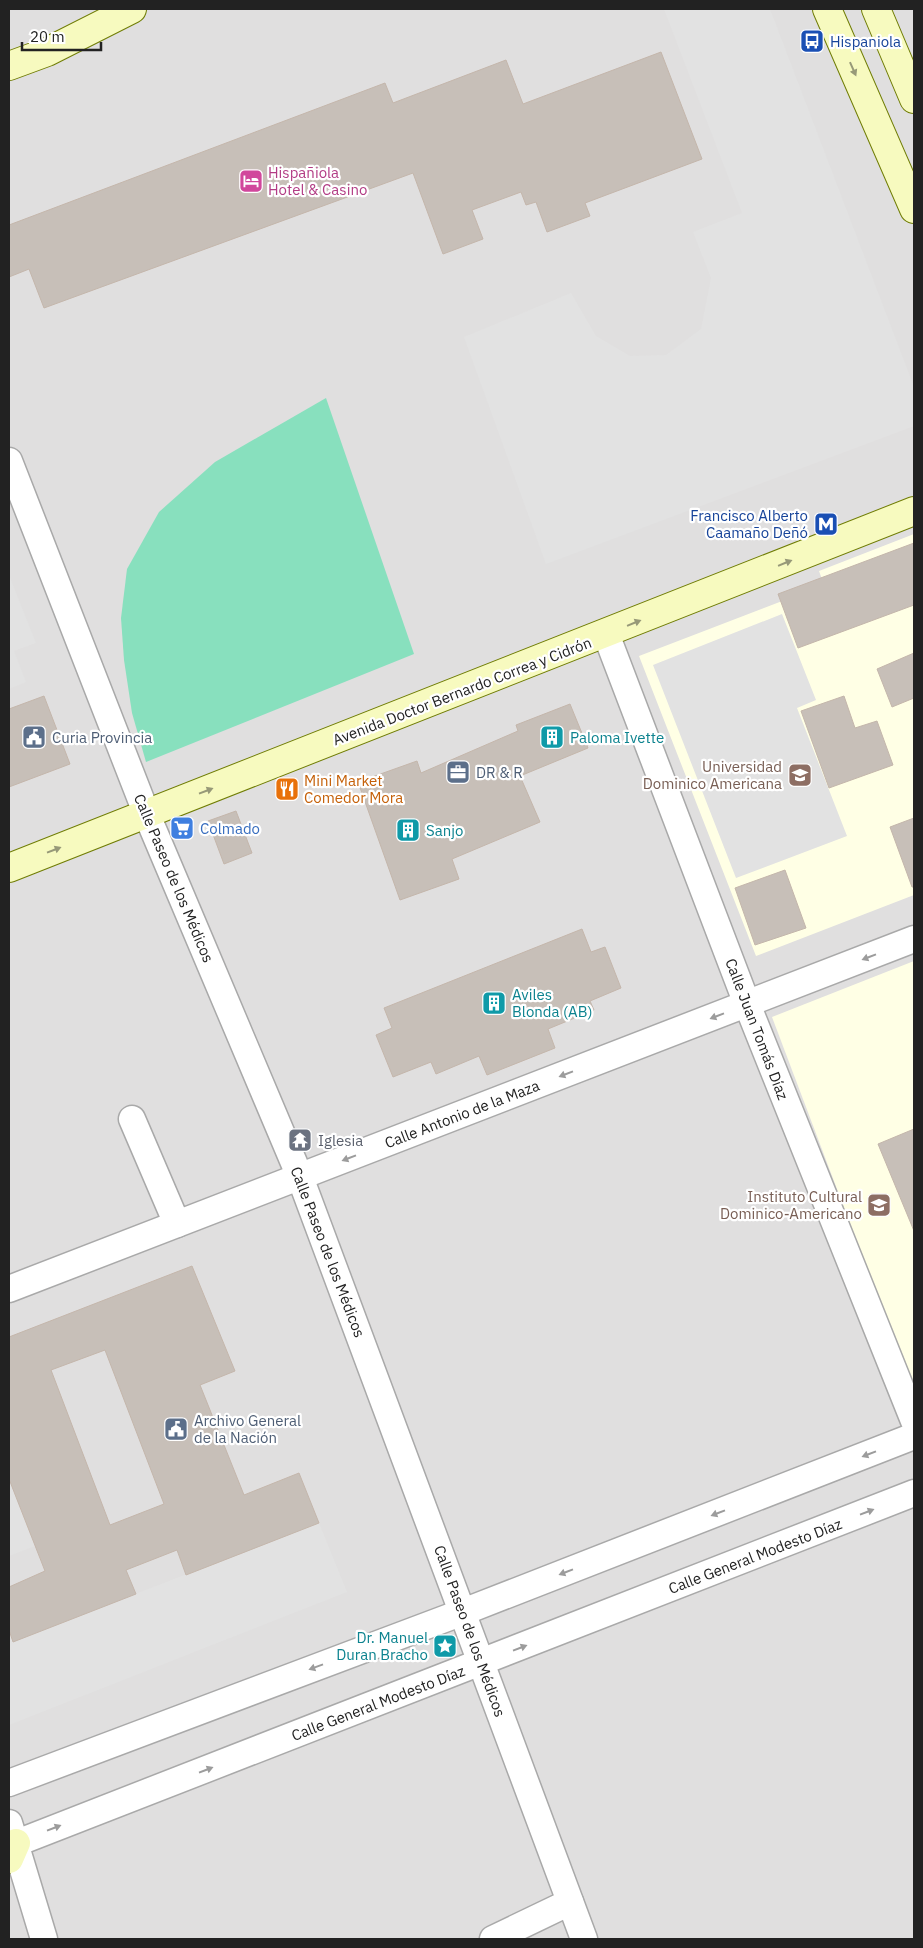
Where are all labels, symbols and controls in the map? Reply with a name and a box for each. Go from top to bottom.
scale bar [22,20,101,52]
text: 20 m [30,27,65,46]
bus stop icon: Hispaniola [799,28,825,54]
place label: Hispaniola [830,32,901,51]
one-way arrow [850,62,858,76]
place label: Hispañiola Hotel & Casino [268,163,367,199]
hotel icon: Hispañiola Hotel & Casino [238,168,264,194]
place label: Francisco Alberto Caamaño Deñó [690,506,808,542]
metro station icon: Francisco Alberto Caamaño Deñó [813,511,839,537]
one-way arrow [777,558,792,566]
one-way arrow [627,619,642,627]
street label: Avenida Doctor Bernardo Correa y Cidrón [330,633,594,749]
public building icon: Curia Provincia [21,724,47,750]
building icon: Paloma Ivette [539,724,565,750]
place label: Curia Provincia [52,728,152,747]
place label: Paloma Ivette [570,728,664,747]
place label: Universidad Dominico Americana [643,757,782,793]
office icon: DR & R [445,759,471,785]
school or university icon: Universidad Dominico Americana [787,762,813,788]
place label: DR & R [476,763,523,782]
place label: Mini Market Comedor Mora [304,771,403,807]
restaurant icon: Mini Market Comedor Mora [274,776,300,802]
one-way arrow [199,787,213,795]
street label: Calle Paseo de los Médicos [130,791,218,965]
supermarket icon: Colmado [169,815,195,841]
building icon: Sanjo [395,817,421,843]
place label: Colmado [200,819,260,838]
place label: Sanjo [426,821,463,840]
one-way arrow [47,846,62,854]
one-way arrow [861,953,876,961]
street label: Calle Juan Tomás Díaz [721,955,793,1103]
place label: Aviles Blonda (AB) [512,985,593,1021]
building icon: Aviles Blonda (AB) [481,990,507,1016]
one-way arrow [710,1012,724,1020]
one-way arrow [558,1070,573,1078]
street label: Calle Antonio de la Maza [382,1076,542,1152]
temple icon: Iglesia [287,1127,313,1153]
place label: Iglesia [318,1131,363,1150]
one-way arrow [341,1154,356,1162]
street label: Calle Paseo de los Médicos [287,1164,369,1340]
place label: Instituto Cultural Dominico-Americano [720,1187,862,1223]
school or university icon: Instituto Cultural Dominico-Americano [866,1192,892,1218]
place label: Archivo General de la Nación [194,1411,301,1447]
public building icon: Archivo General de la Nación [163,1416,189,1442]
one-way arrow [862,1450,876,1458]
one-way arrow [860,1508,875,1516]
one-way arrow [710,1510,725,1517]
street label: Calle General Modesto Díaz [666,1514,844,1598]
street label: Calle Paseo de los Médicos [430,1542,510,1720]
one-way arrow [558,1568,573,1576]
place label: Dr. Manuel Duran Bracho [336,1628,428,1664]
place icon: Dr. Manuel Duran Bracho [432,1633,458,1659]
one-way arrow [513,1643,528,1651]
street label: Calle General Modesto Díaz [289,1661,467,1745]
one-way arrow [308,1663,323,1671]
one-way arrow [199,1765,213,1773]
one-way arrow [47,1824,62,1832]

